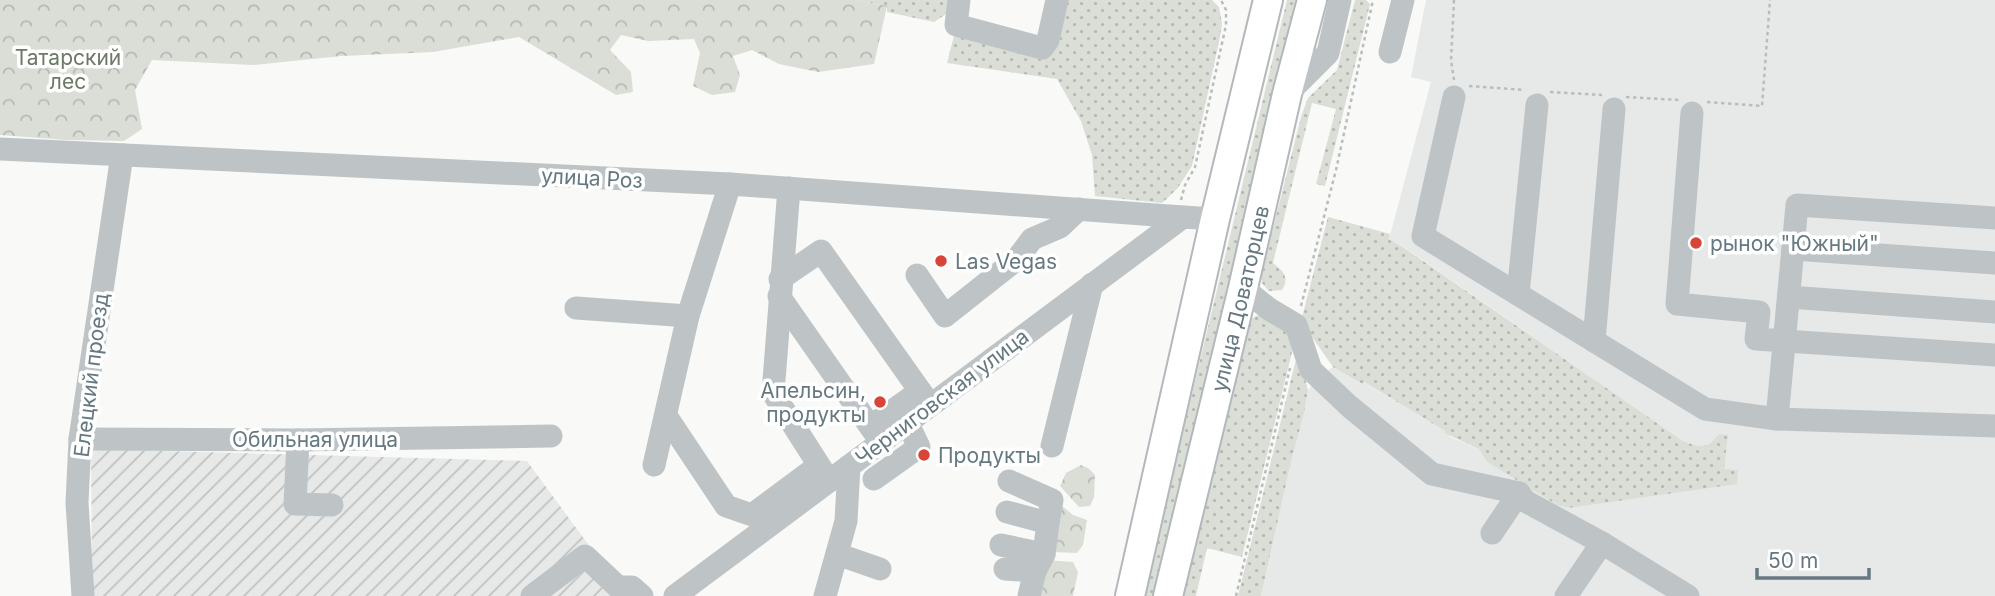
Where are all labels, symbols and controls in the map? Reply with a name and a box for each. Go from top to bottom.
park label: Татарский лес [15,45,121,94]
street label: улица Роз [540,163,644,193]
street label: улица Доваторцев [1206,203,1274,394]
place label: рынок "Южный" [1710,231,1879,256]
marker: рынок "Южный" [1688,235,1704,251]
place label: Las Vegas [955,249,1057,274]
marker: Las Vegas [933,253,949,269]
street label: Елецкий проезд [69,291,113,459]
street label: Черниговская улица [850,324,1034,470]
place label: Апельсин, продукты [760,378,866,427]
marker: Апельсин, продукты [872,394,888,410]
street label: Обильная улица [232,427,398,452]
place label: Продукты [938,443,1041,468]
marker: Продукты [916,447,932,463]
scale bar [1757,536,1869,580]
text: 50 m [1768,548,1818,573]

